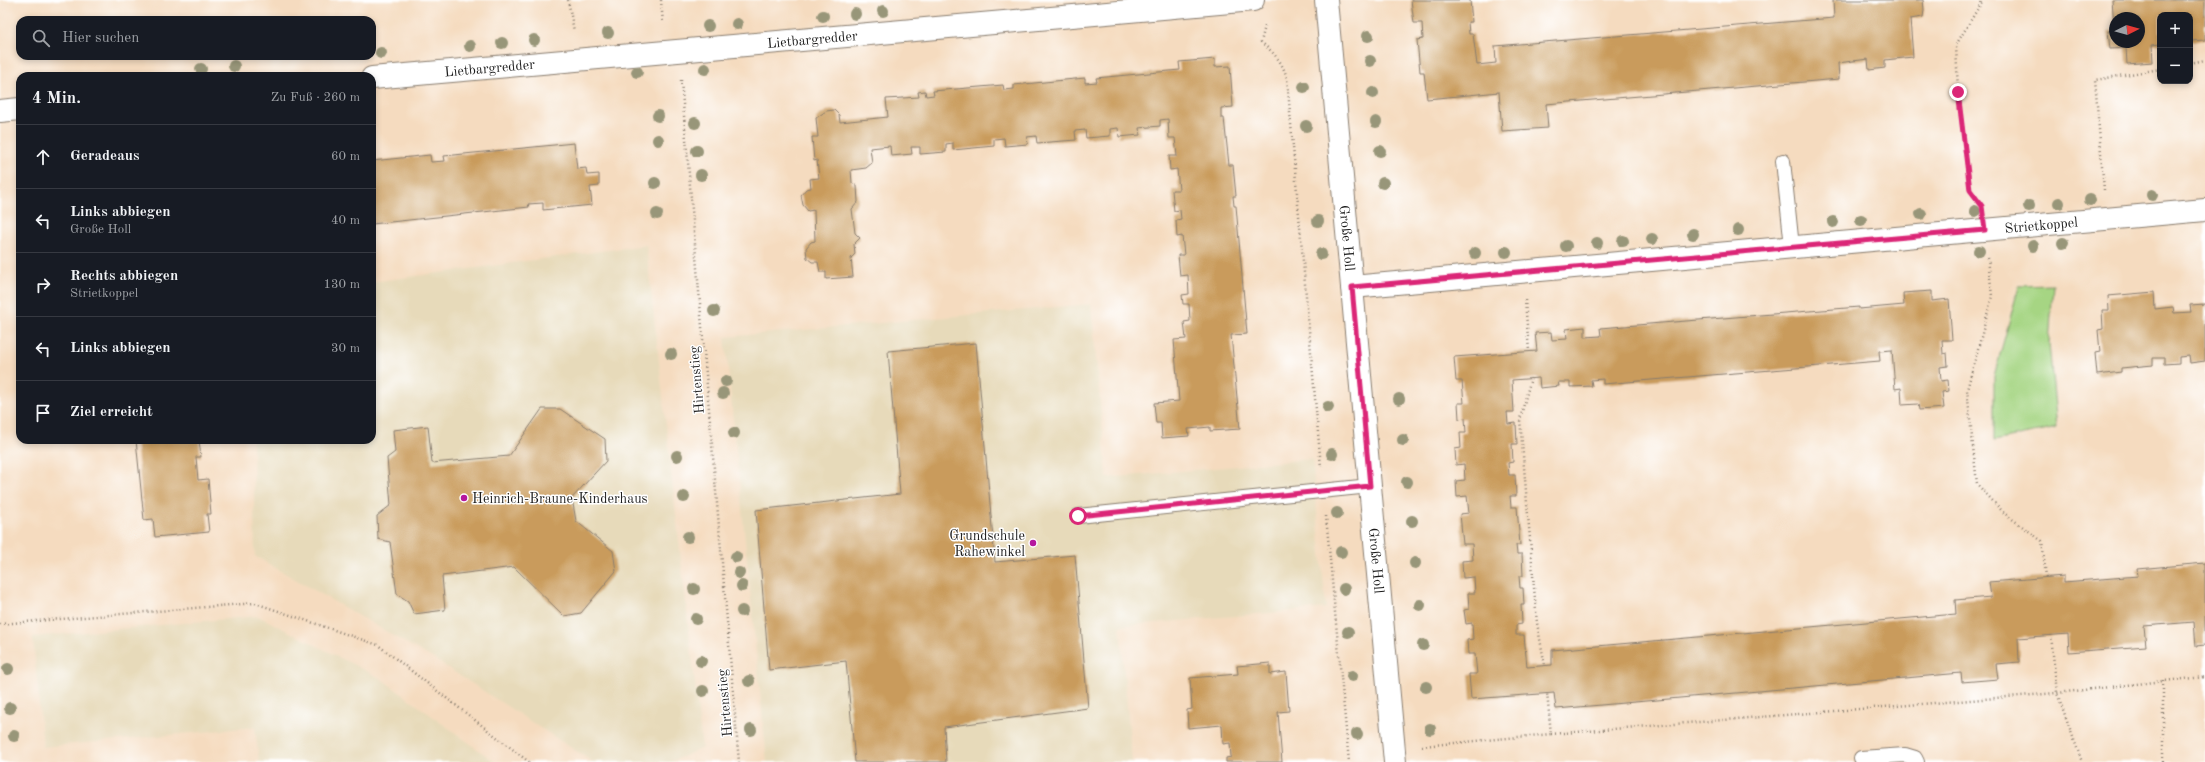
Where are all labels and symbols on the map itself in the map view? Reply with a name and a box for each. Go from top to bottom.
north arrow [2109,12,2145,48]
street label: Lietbargredder [766,29,859,51]
street label: Lietbargredder [444,58,536,80]
route end [1949,83,1967,101]
street label: Große Holl [1337,205,1357,272]
street label: Strietkoppel [2004,215,2079,236]
street label: Hirtenstieg [687,345,707,415]
place label: Heinrich-Braune-Kinderhaus [472,492,648,506]
marker: Heinrich-Braune-Kinderhaus [459,493,469,503]
route start [1069,507,1087,525]
street label: Große Holl [1366,527,1386,595]
place label: Grundschule Rahewinkel [949,529,1025,559]
marker: Grundschule Rahewinkel [1028,538,1038,548]
street label: Hirtenstieg [715,668,735,738]

